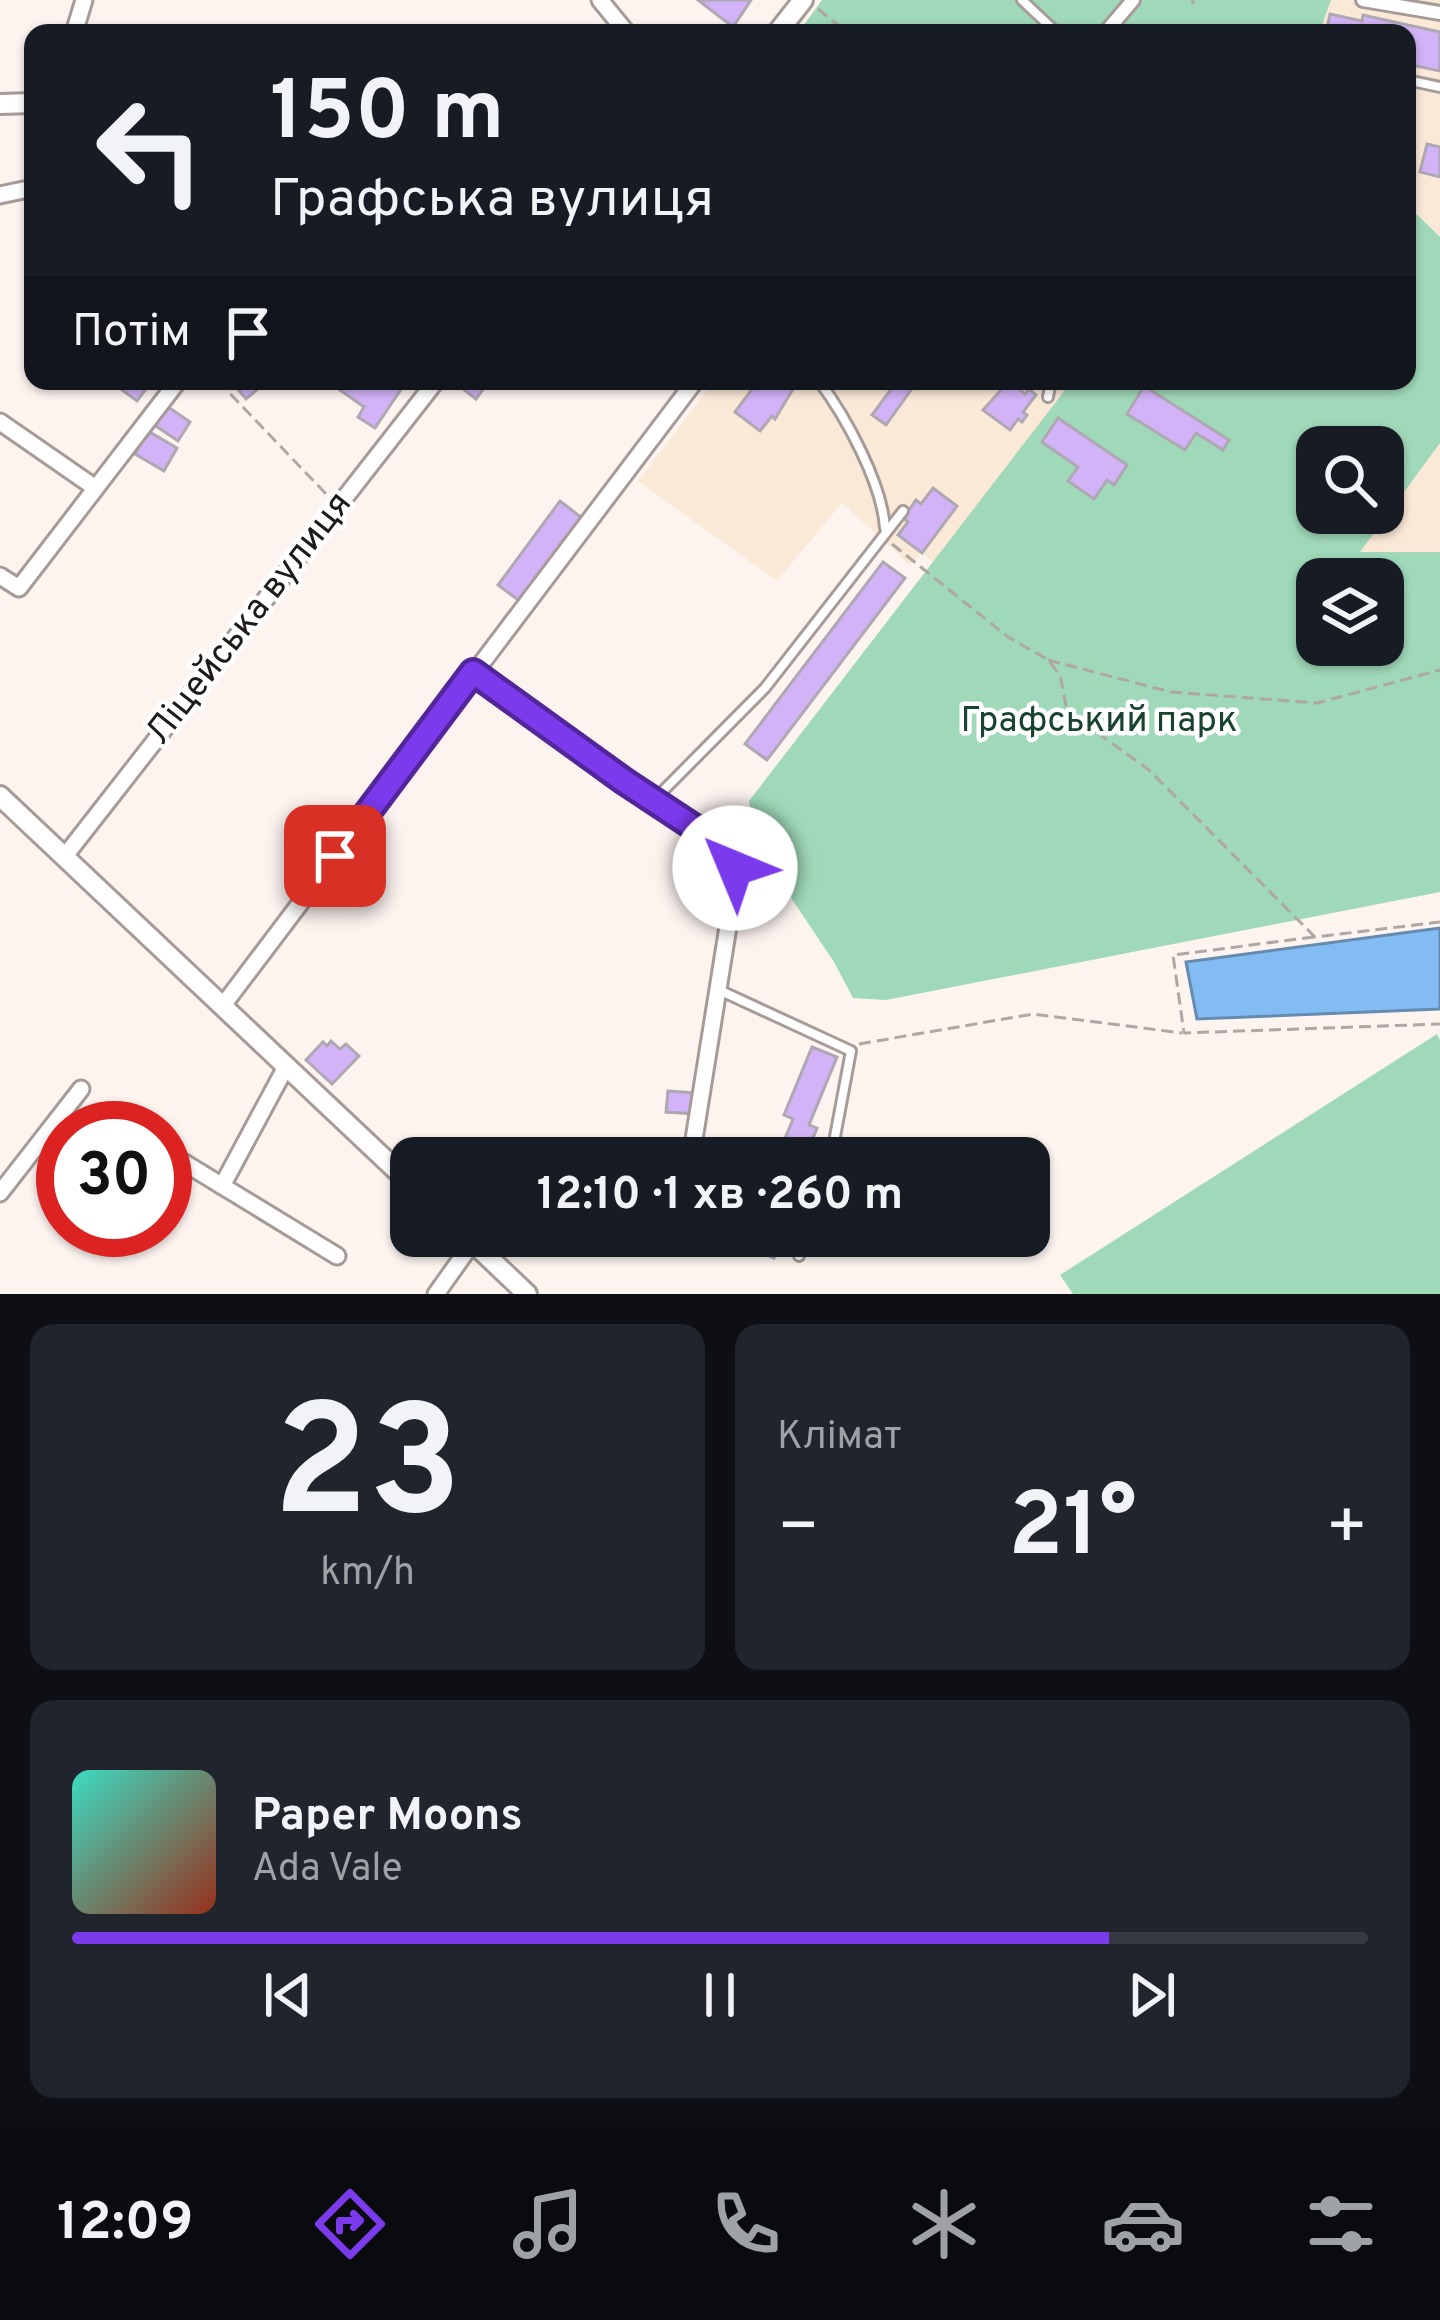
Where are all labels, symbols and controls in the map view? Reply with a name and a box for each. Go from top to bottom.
text: 150 m [270,63,505,169]
icon: left [72,72,228,228]
text: Графська вулиця [270,167,714,236]
icon: arrive [215,300,281,366]
text: Потім [72,305,191,362]
map controls [1296,426,1404,666]
button: search [1296,426,1404,534]
street label: Ліцейська вулиця [137,483,363,755]
button: layers [1296,558,1404,666]
park label: Графський парк [961,699,1237,745]
pin [284,805,386,907]
position arrow [672,805,798,931]
icon: arrive [302,823,368,889]
speed limit sign: 30 [36,1101,192,1257]
text: 12:10 · 1 хв · 260 m [537,1168,903,1225]
text: 23 [273,1373,462,1571]
text: Клімат [777,1414,902,1463]
text: 21° [1008,1474,1137,1587]
text: − [777,1489,820,1572]
text: + [1325,1489,1368,1572]
text: km/h [320,1550,415,1599]
text: Paper Moons [252,1789,523,1846]
text: Ada Vale [252,1846,403,1895]
icon: previous [255,1962,321,2028]
icon: pause [687,1962,753,2028]
icon: next [1119,1962,1185,2028]
icon: directions [308,2182,392,2266]
icon: music [506,2182,590,2266]
icon: phone [704,2182,788,2266]
icon: climate [902,2182,986,2266]
icon: car [1101,2182,1185,2266]
icon: filters [1299,2182,1383,2266]
text: 12:09 [57,2190,194,2259]

